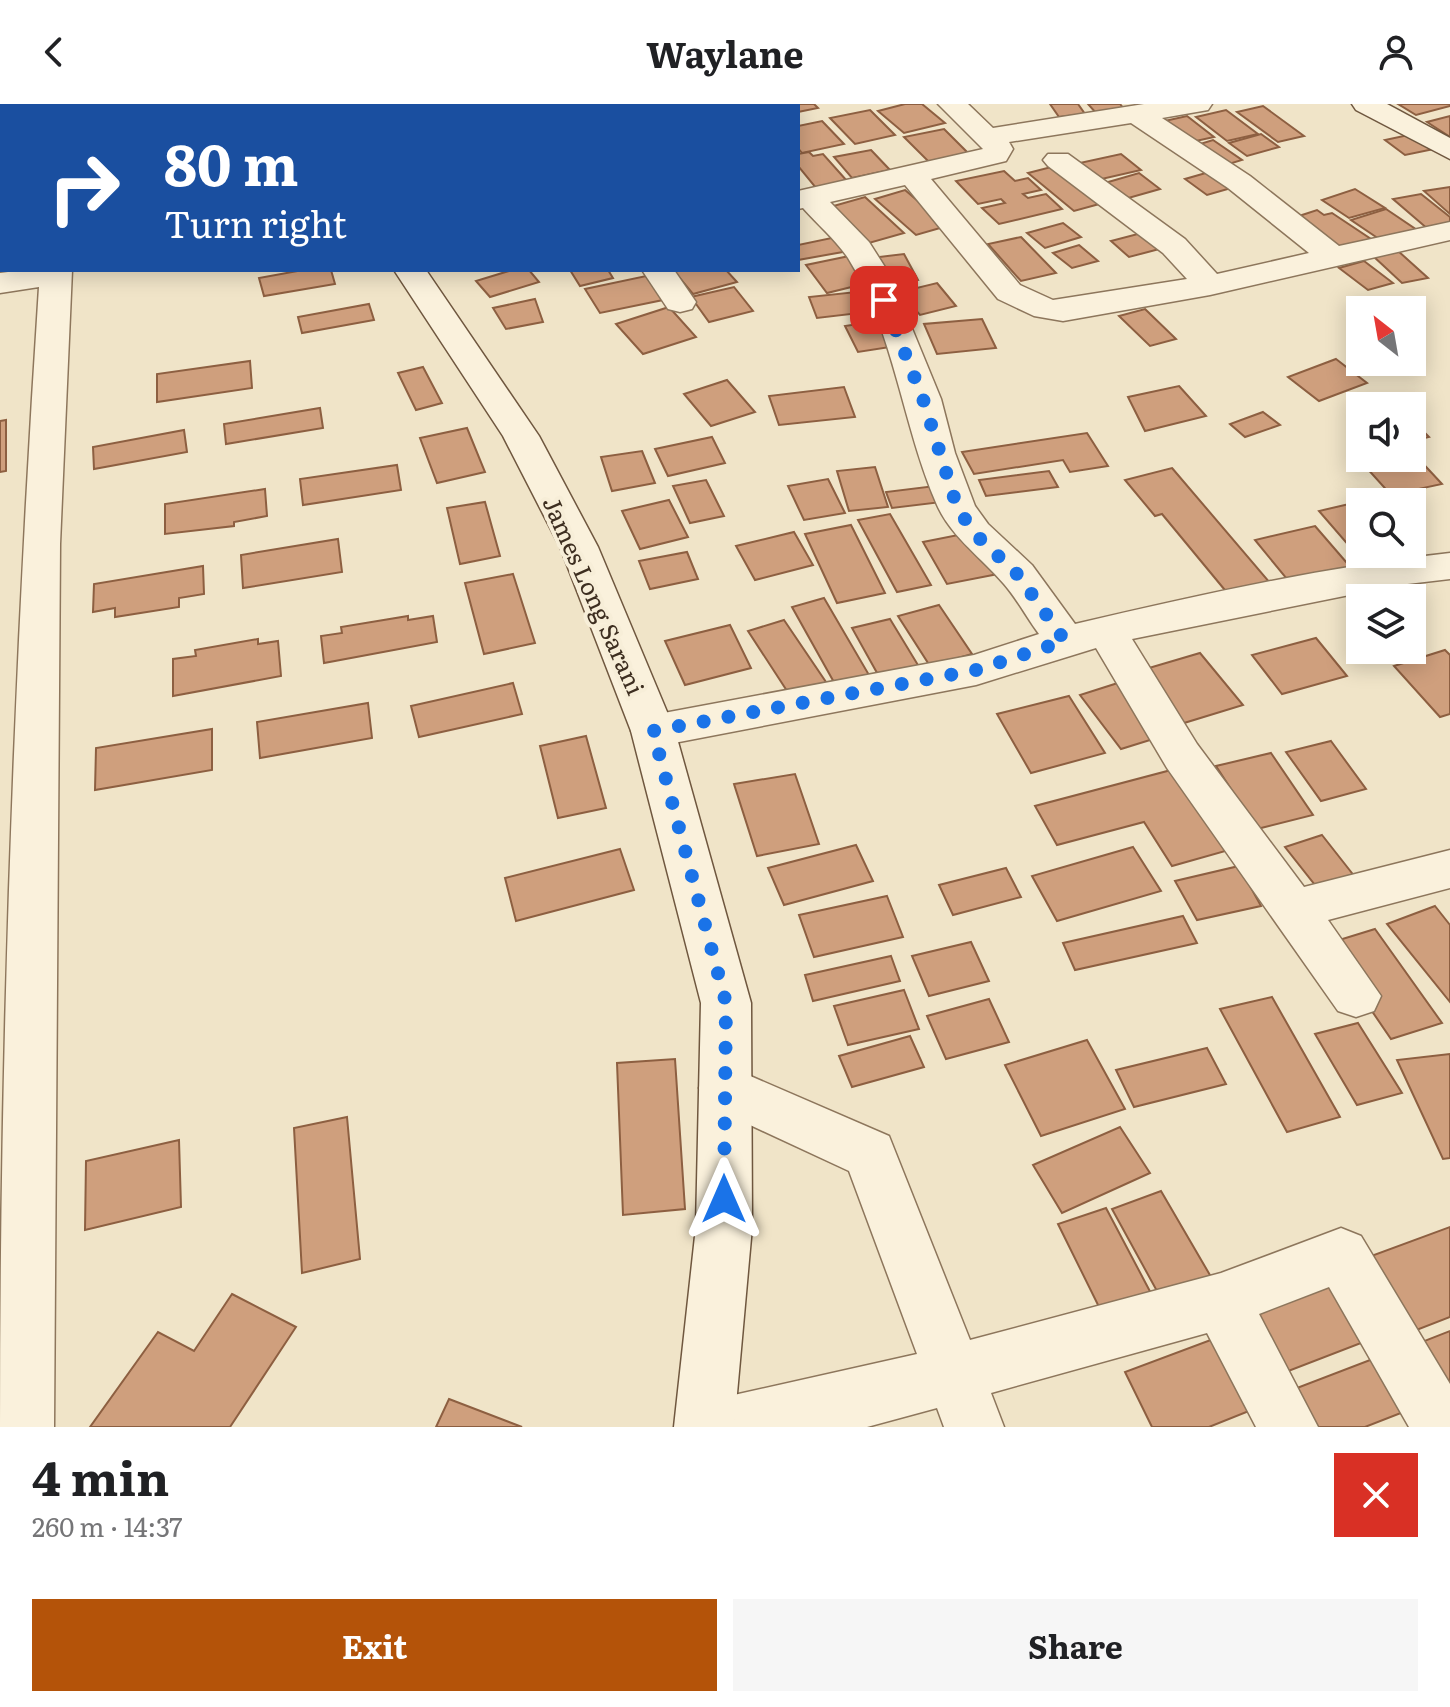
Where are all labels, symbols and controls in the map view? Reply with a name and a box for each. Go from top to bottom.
text: Waylane [646,26,804,79]
icon: back [32,30,76,74]
icon: person [1374,30,1418,74]
text: 80 m [164,120,299,203]
icon: right [32,136,136,240]
text: Turn right [164,196,347,249]
pin [850,266,918,334]
icon: arrive [862,278,906,322]
north arrow [1346,296,1426,376]
map controls [1346,296,1426,664]
button: sound [1346,392,1426,472]
button: search [1346,488,1426,568]
street label: James Long Sarani [536,490,654,700]
button: layers [1346,584,1426,664]
position arrow [682,1157,766,1241]
text: 4 min [32,1440,169,1511]
button: close [1334,1453,1418,1537]
text: 260 m · 14:37 [32,1506,182,1545]
button: Exit [32,1599,717,1691]
button: Share [733,1599,1418,1691]

